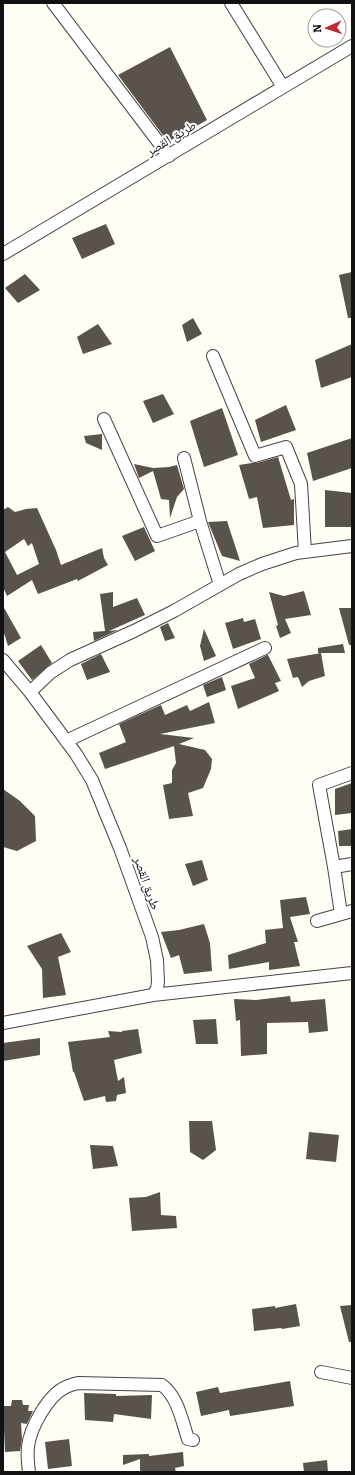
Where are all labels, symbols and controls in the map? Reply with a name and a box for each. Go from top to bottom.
north arrow [307,8,347,48]
text: N [311,23,324,33]
street label: طريق القصر [143,117,199,160]
street label: طريق القصر [130,853,163,912]

